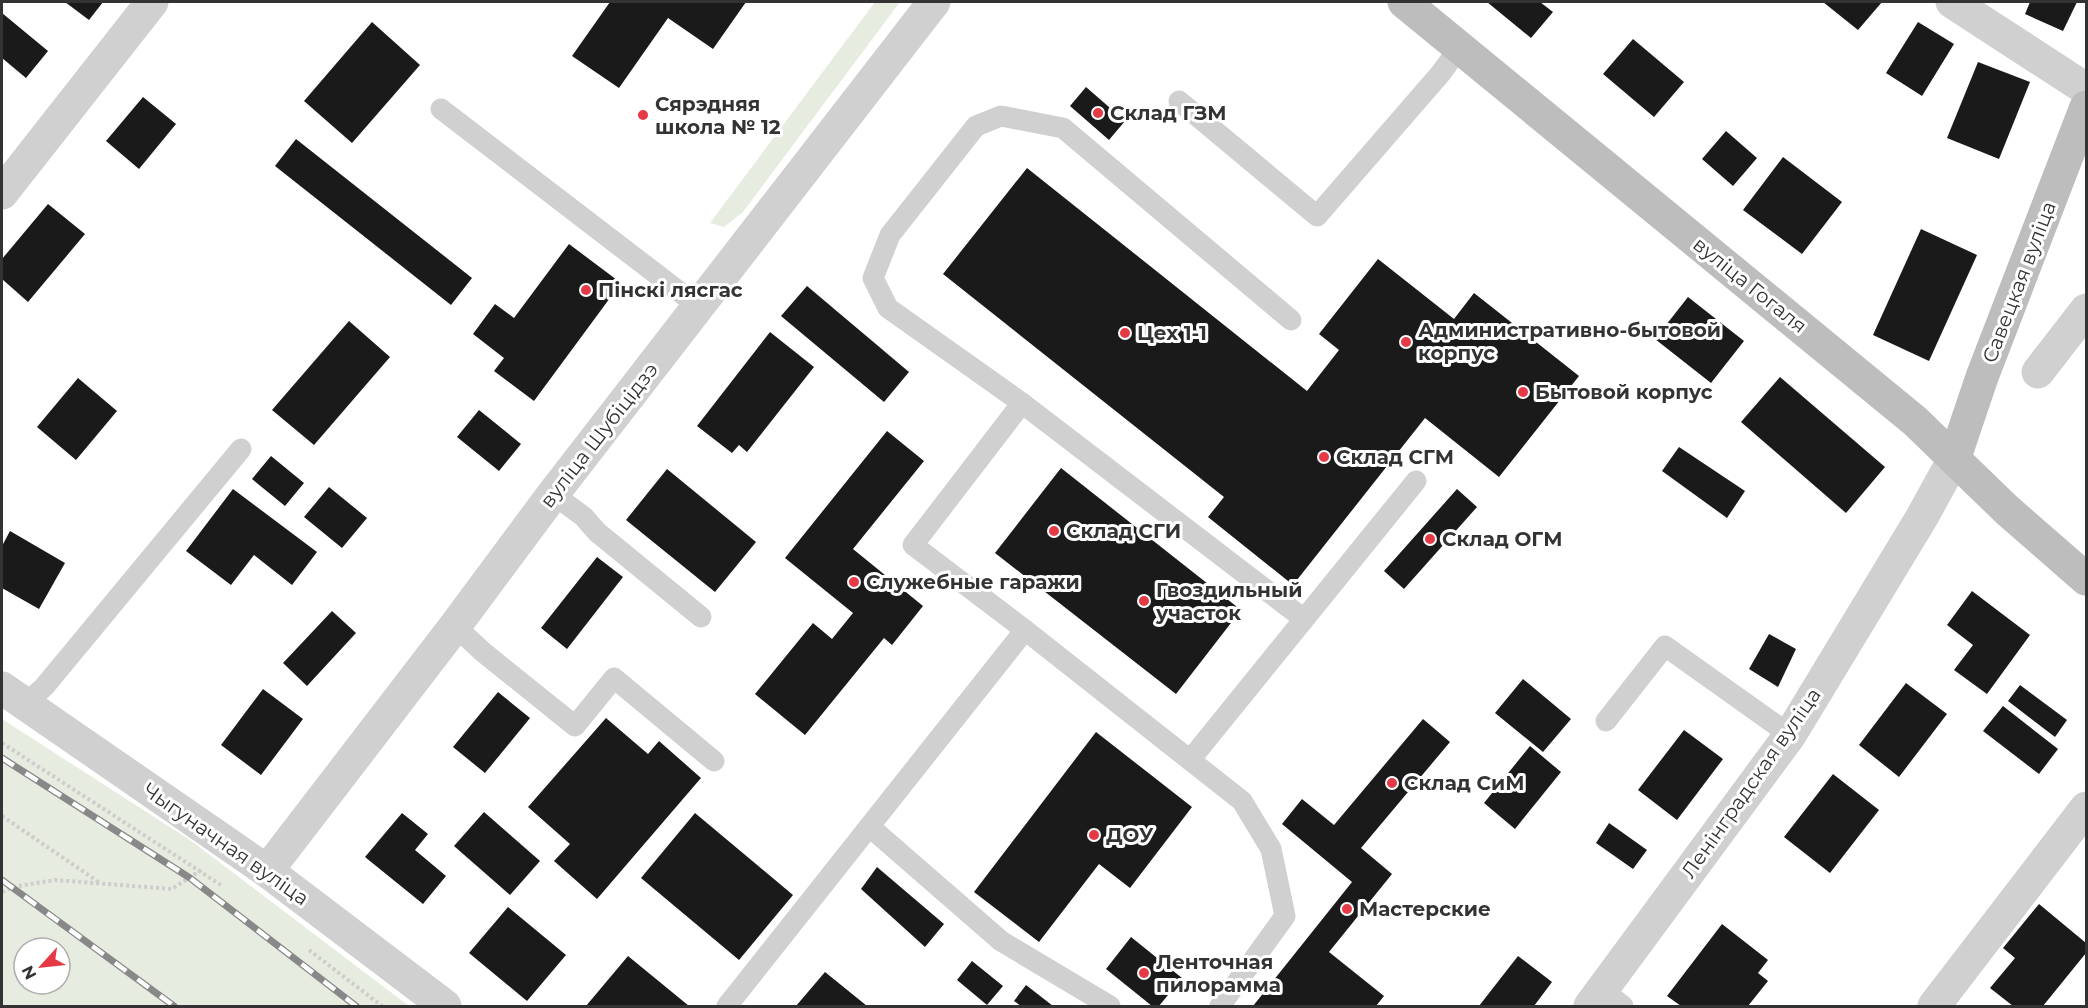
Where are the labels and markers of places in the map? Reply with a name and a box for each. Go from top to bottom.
place label: Сярэдняя школа № 12 [655,92,781,139]
place label: Склад ГЗМ [1110,101,1227,125]
marker: Склад ГЗМ [1091,106,1105,120]
marker: Сярэдняя школа № 12 [636,108,650,122]
place label: Пінскі лясгас [598,278,743,302]
marker: Пінскі лясгас [579,283,593,297]
place label: Административно-бытовой корпус [1418,318,1721,365]
place label: Цех 1-1 [1137,321,1207,345]
marker: Цех 1-1 [1118,326,1132,340]
marker: Административно-бытовой корпус [1399,335,1413,349]
place label: Бытовой корпус [1535,380,1713,404]
marker: Бытовой корпус [1516,385,1530,399]
place label: Склад СГМ [1336,445,1454,469]
marker: Склад СГМ [1317,450,1331,464]
place label: Склад СГИ [1066,519,1181,543]
marker: Склад СГИ [1047,524,1061,538]
place label: Склад ОГМ [1442,527,1562,551]
marker: Склад ОГМ [1423,532,1437,546]
place label: Служебные гаражи [866,570,1080,594]
marker: Служебные гаражи [847,575,861,589]
place label: Гвоздильный участок [1155,578,1302,625]
marker: Гвоздильный участок [1137,594,1151,608]
place label: Склад СиМ [1404,771,1524,795]
marker: Склад СиМ [1385,776,1399,790]
place label: ДОУ [1106,823,1154,847]
marker: ДОУ [1087,828,1101,842]
place label: Мастерские [1359,897,1491,921]
marker: Мастерские [1340,902,1354,916]
place label: Ленточная пилорамма [1156,950,1281,997]
marker: Ленточная пилорамма [1137,966,1151,980]

